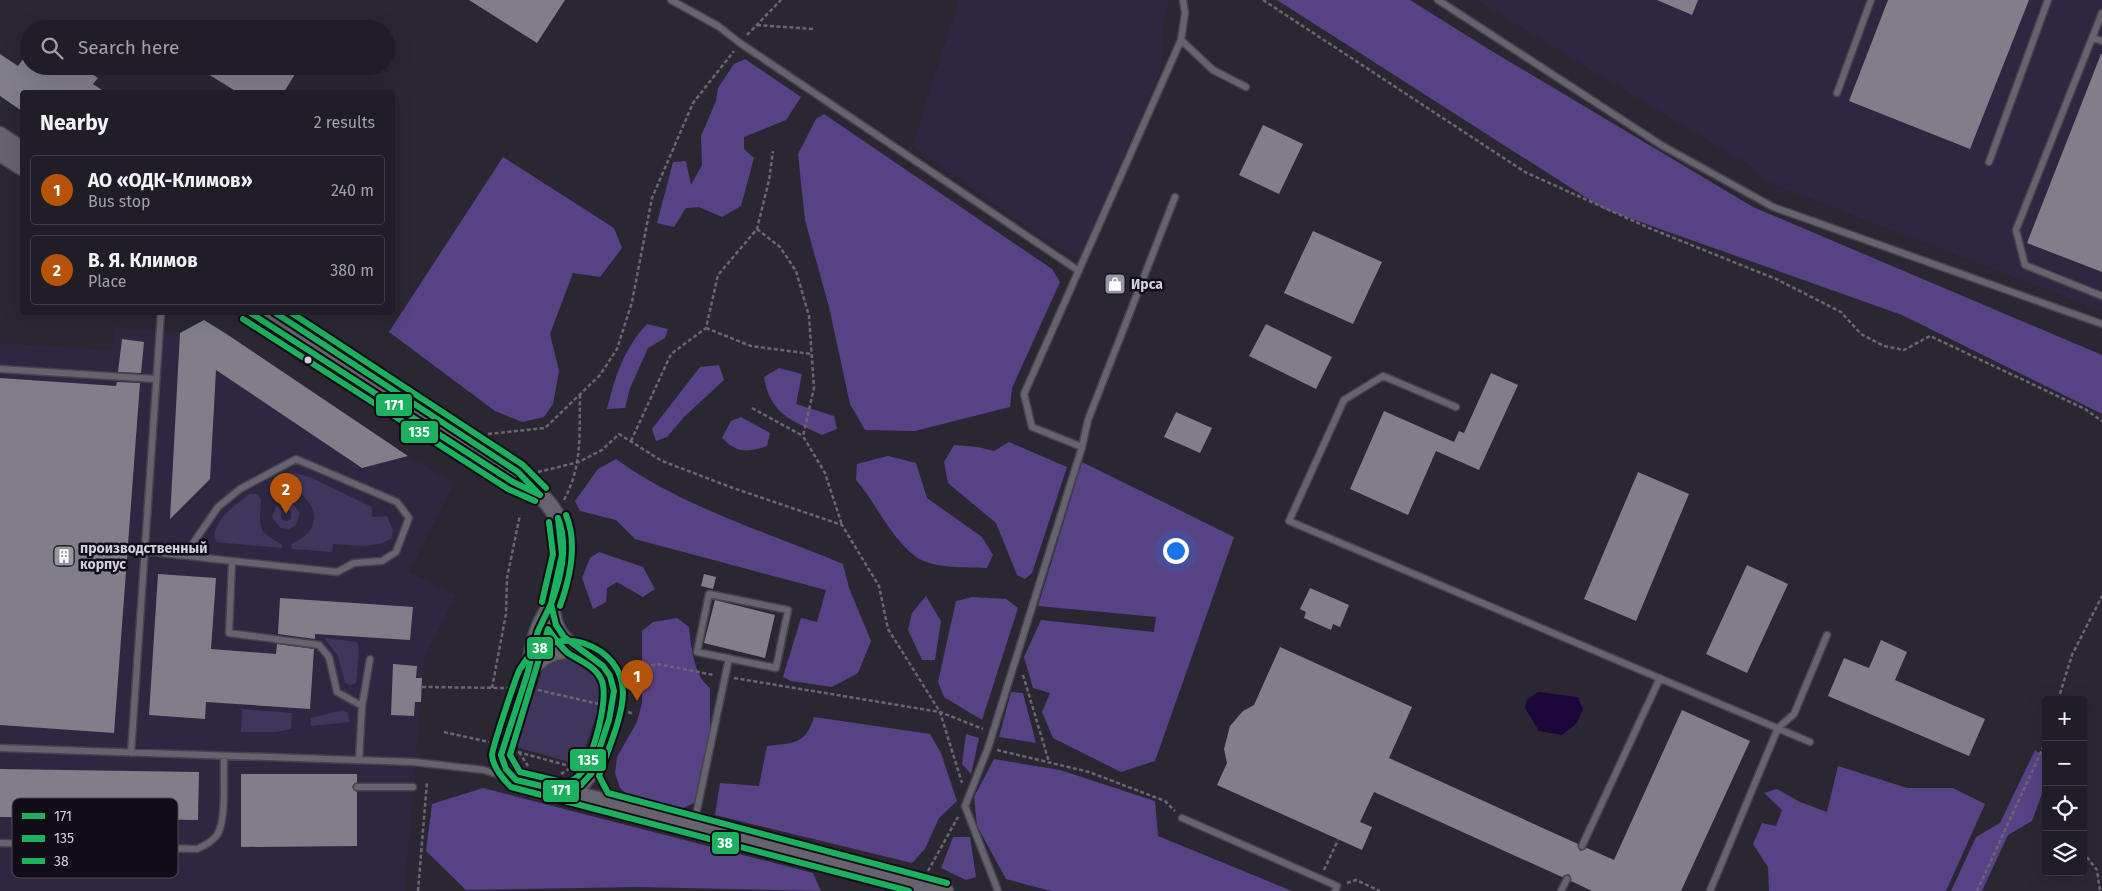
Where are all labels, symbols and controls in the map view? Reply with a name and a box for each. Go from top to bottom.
search box [20,20,395,75]
icon: search [38,34,66,62]
text: Search here [78,36,179,59]
text: Nearby [40,110,108,136]
text: 2 results [314,113,375,132]
text: АО «ОДК-Климов» [88,169,253,192]
text: 1 [53,181,61,200]
text: 240 m [331,181,374,200]
text: Bus stop [88,192,151,211]
text: В. Я. Климов [88,249,198,272]
text: 2 [53,261,61,280]
text: 380 m [330,261,374,280]
text: Place [88,272,127,291]
shop icon: Ирса [1103,272,1127,296]
place label: Ирса [1131,276,1163,293]
unlabelled marker [303,355,313,365]
line badge: 171 [375,393,413,417]
text: 171 [384,397,404,414]
line badge: 135 [400,420,439,444]
text: 135 [408,424,430,441]
pin: 2 [270,473,302,514]
your location [1163,538,1189,564]
place label: производственный корпус [80,540,207,573]
building icon: производственный корпус [52,544,76,568]
line badge: 38 [526,636,554,660]
text: 38 [531,640,548,657]
pin: 1 [621,660,653,701]
map controls [2042,696,2087,876]
button: + [2042,696,2087,741]
button: − [2042,741,2087,786]
line badge: 135 [569,748,607,772]
text: 135 [577,752,599,769]
line badge: 171 [542,779,580,803]
text: 171 [551,782,571,799]
button: locate [2042,786,2087,831]
legend [12,798,178,878]
text: 171 [54,808,72,825]
text: 135 [54,830,74,847]
line badge: 38 [711,831,740,855]
button: layers [2042,831,2087,876]
text: 38 [716,835,733,852]
text: 38 [54,853,69,870]

